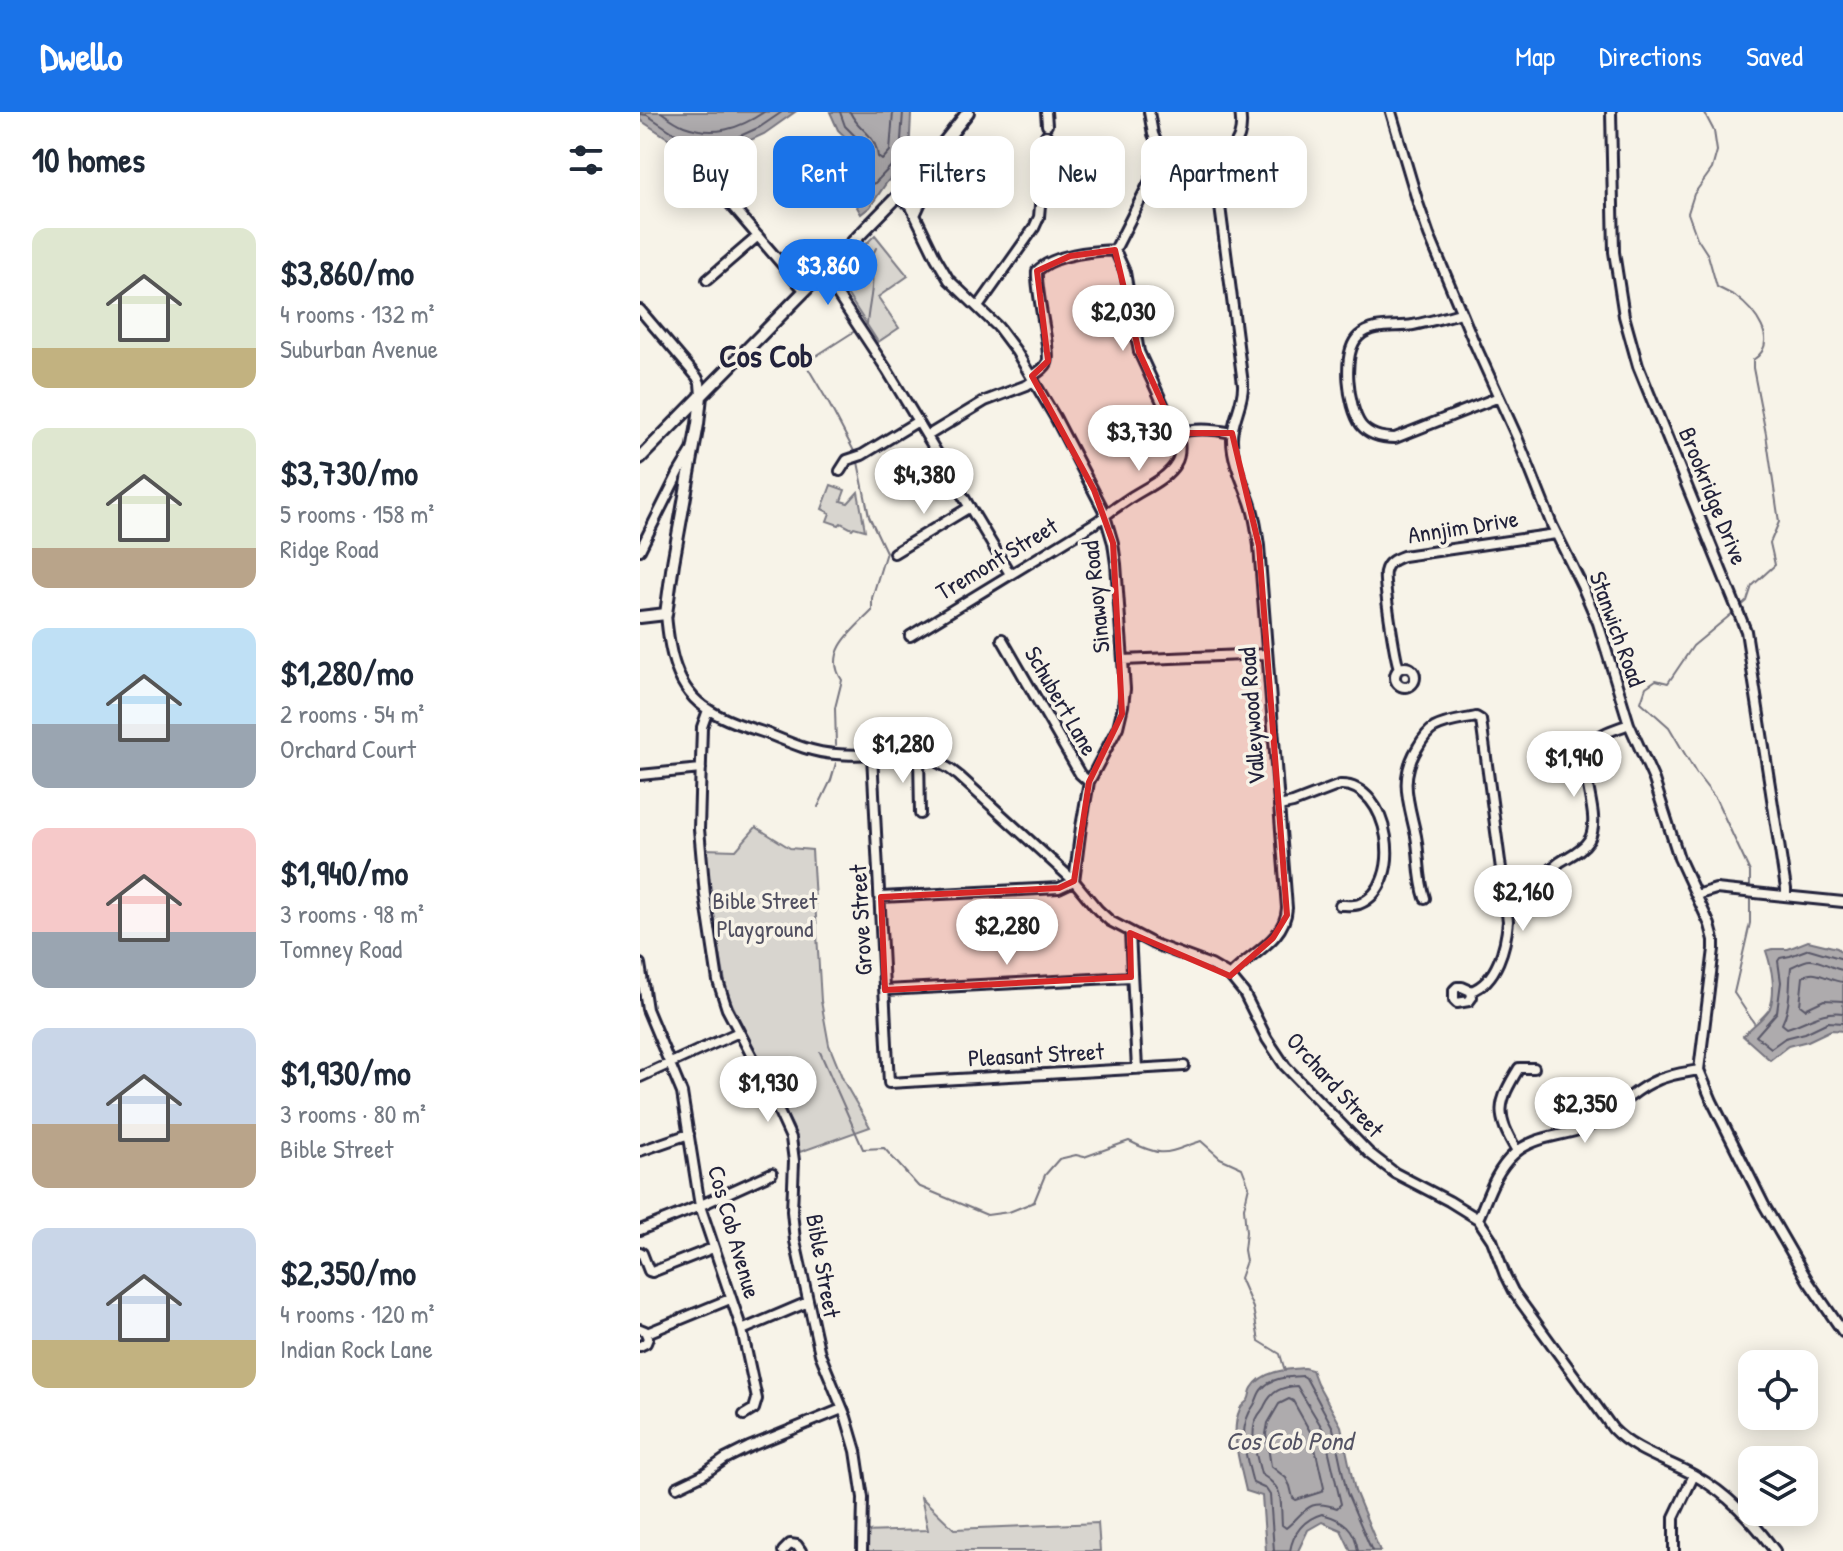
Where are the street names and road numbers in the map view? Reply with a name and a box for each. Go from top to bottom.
street label: Brookridge Drive [1672,422,1756,570]
street label: Annjim Drive [1405,501,1521,551]
street label: Tremont Street [930,509,1064,607]
street label: Sinawoy Road [1073,540,1117,655]
street label: Stanwich Road [1582,567,1654,691]
street label: Schubert Lane [1018,640,1106,761]
street label: Valleywood Road [1230,646,1272,786]
street label: Grove Street [841,863,879,976]
street label: Orchard Street [1280,1025,1392,1144]
street label: Pleasant Street [967,1034,1105,1074]
street label: Cos Cob Avenue [701,1162,769,1302]
street label: Bible Street [799,1211,849,1321]

